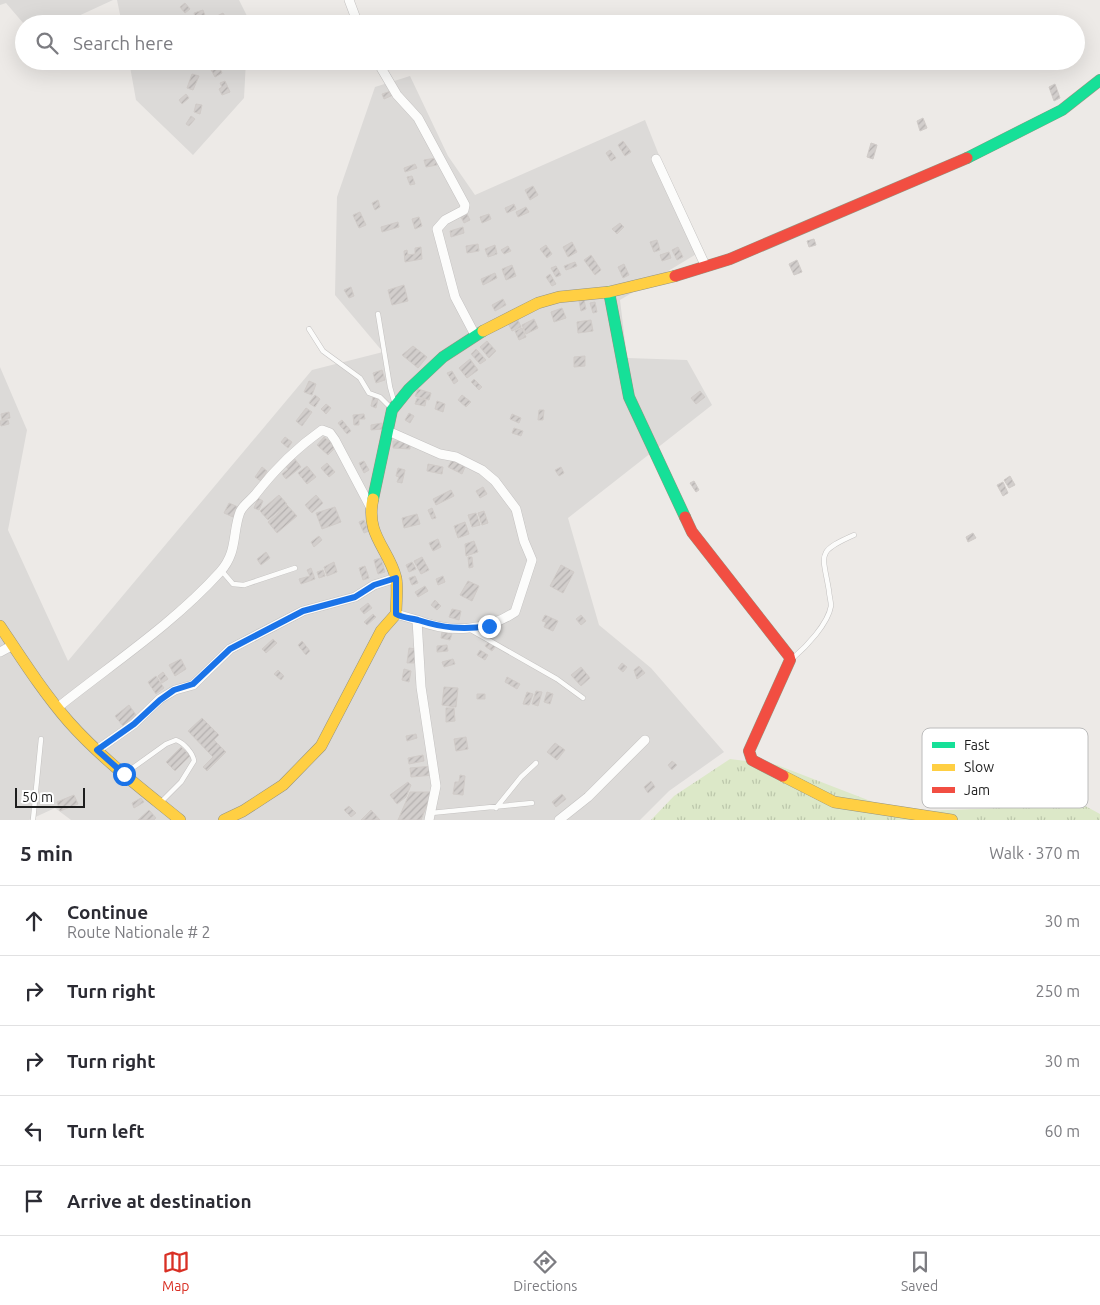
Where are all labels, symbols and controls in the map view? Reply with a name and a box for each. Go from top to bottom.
search box [15,15,1085,70]
icon: search [33,29,61,57]
text: Search here [73,32,173,54]
route end [478,615,501,638]
legend [922,728,1088,808]
text: Fast [964,737,990,753]
text: Slow [964,759,994,775]
route start [113,763,136,786]
text: Jam [964,782,990,798]
scale bar [15,785,85,808]
text: 50 m [22,789,53,805]
text: 5 min [20,841,73,865]
text: Walk · 370 m [989,844,1080,862]
text: Continue [67,901,148,923]
icon: ahead [20,907,48,935]
text: 30 m [1044,912,1080,930]
text: Route Nationale # 2 [67,923,211,941]
icon: right [20,977,48,1005]
text: Turn right [67,980,155,1002]
text: 250 m [1035,982,1080,1000]
icon: right [20,1047,48,1075]
text: Turn right [67,1050,155,1072]
text: 30 m [1044,1052,1080,1070]
icon: left [20,1117,48,1145]
text: Turn left [67,1120,145,1142]
text: 60 m [1044,1122,1080,1140]
icon: arrive [20,1187,48,1215]
text: Arrive at destination [67,1190,252,1212]
tab: Map [162,1248,190,1294]
tab: Directions [513,1248,577,1294]
tab: Saved [901,1248,938,1294]

